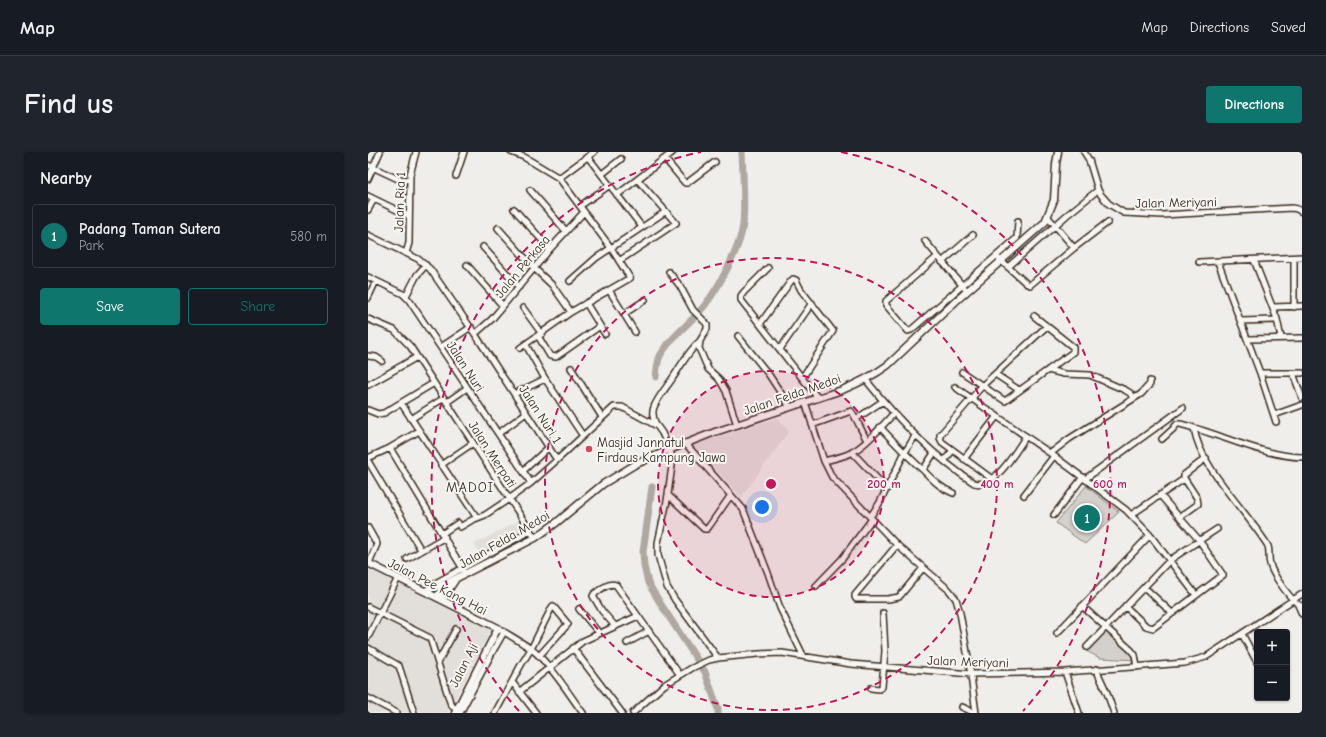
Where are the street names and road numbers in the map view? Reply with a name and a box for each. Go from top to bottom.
street label: Jalan Ria 1 [391,171,408,233]
street label: Jalan Meriyani [1135,194,1217,211]
street label: Jalan Perkasa [492,232,553,301]
street label: Jalan Nuri [444,338,487,394]
street label: Jalan Felda Medoi [742,371,843,418]
street label: Jalan Nuri 1 [516,382,565,446]
street label: Jalan Merpati [465,418,520,490]
street label: Jalan Felda Medoi [456,507,552,571]
street label: Jalan Pee Kang Hai [386,555,490,618]
street label: Jalan Aji [446,641,481,690]
street label: Jalan Meriyani [927,653,1009,670]

